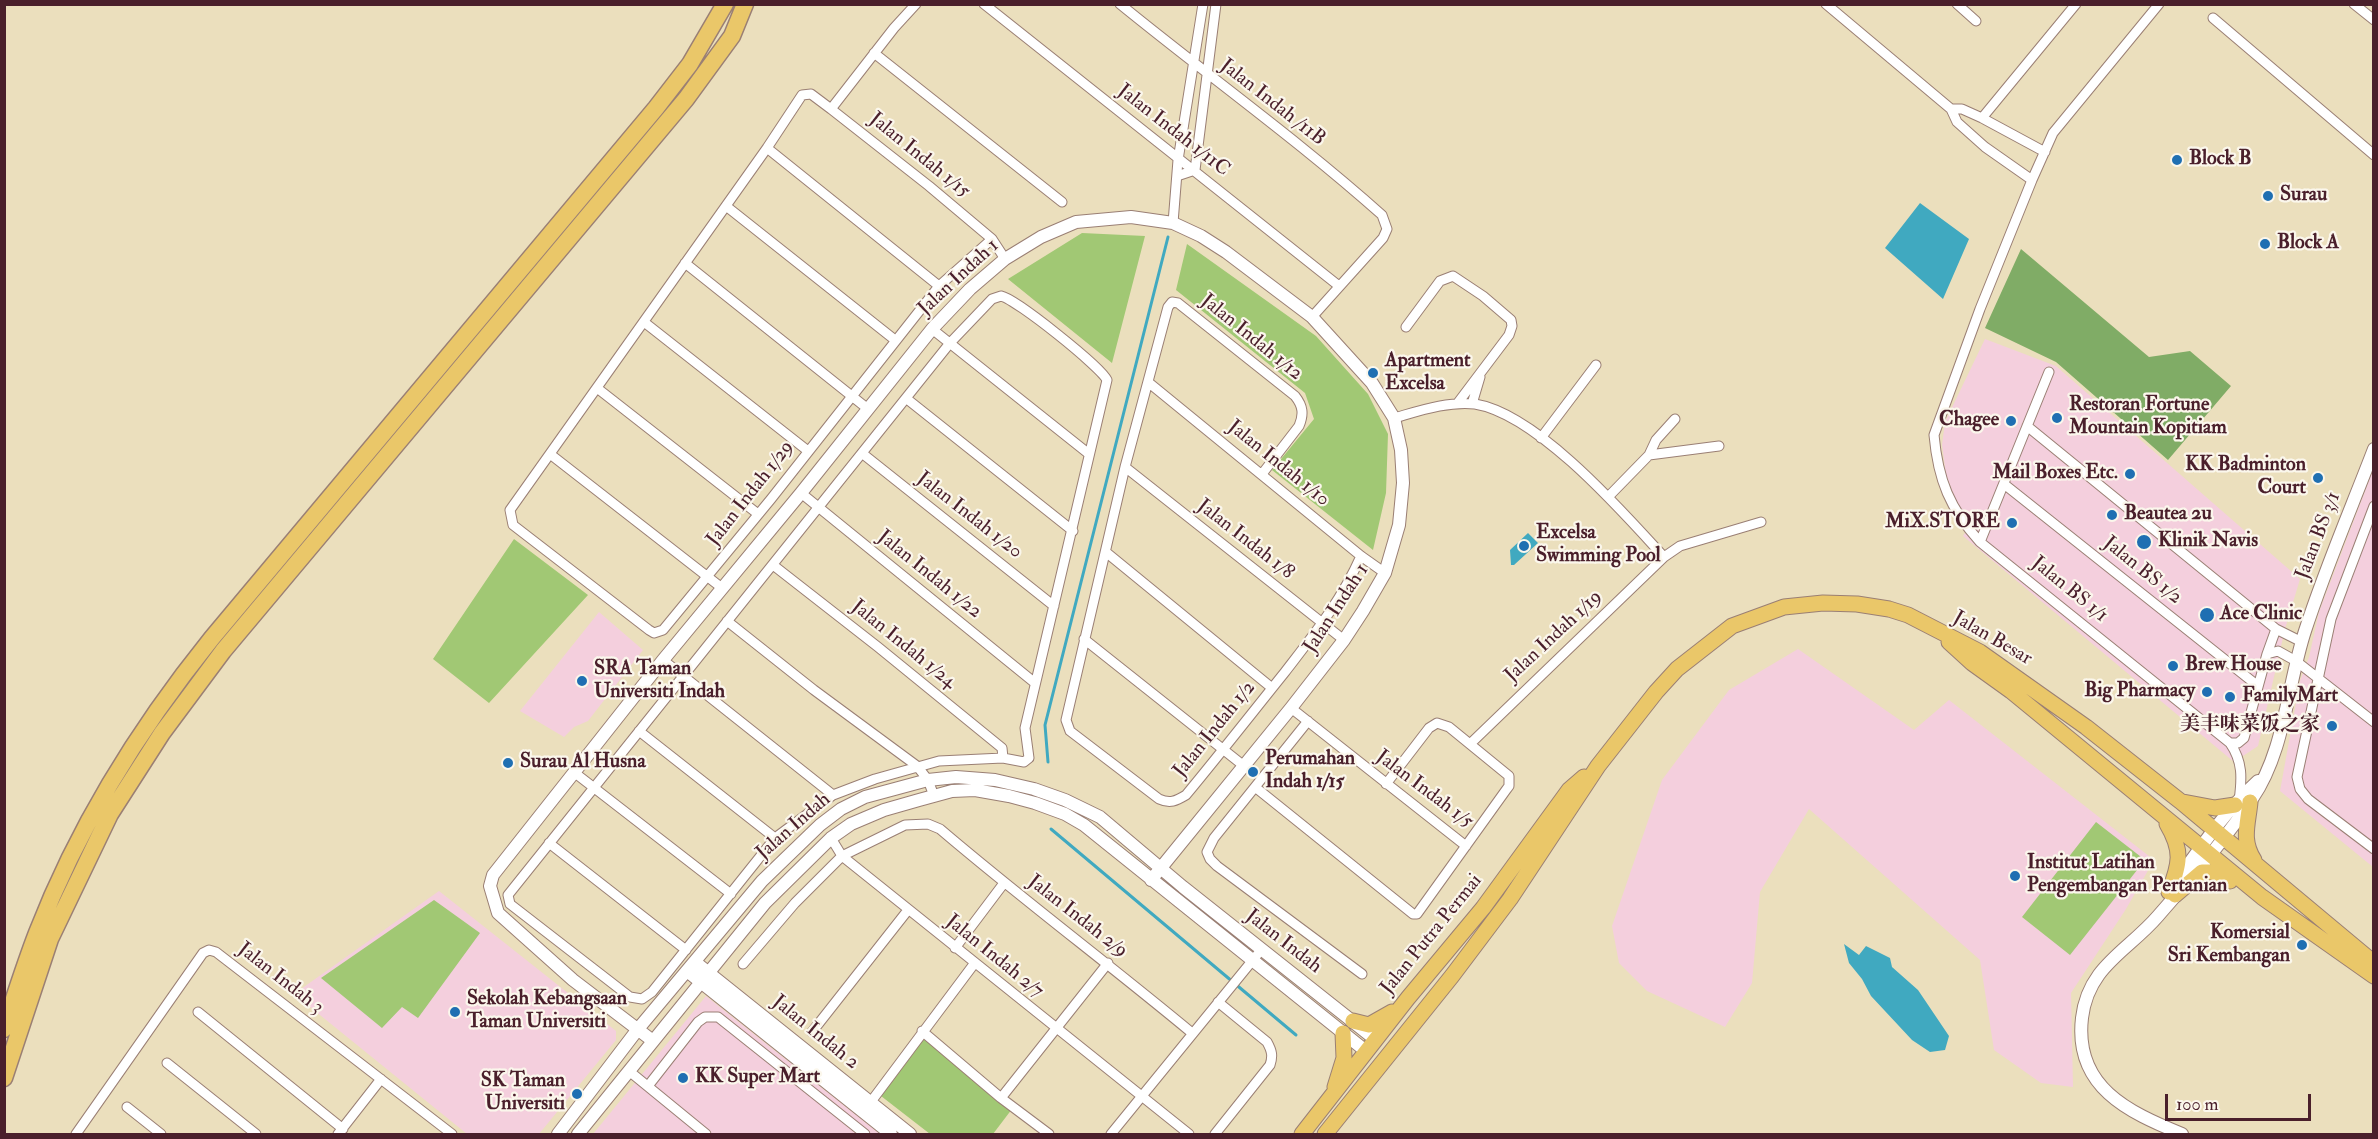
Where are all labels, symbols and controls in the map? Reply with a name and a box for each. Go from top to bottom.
street label: Jalan Indah /11B [1214,54,1330,152]
street label: Jalan Indah 1/11C [1112,80,1234,182]
street label: Jalan Indah 1/15 [864,108,974,204]
place label: Block B [2189,148,2252,172]
marker: Block B [2170,153,2184,167]
place label: Surau [2280,184,2327,208]
marker: Surau [2261,189,2275,203]
place label: Block A [2277,232,2339,256]
street label: Jalan Indah 1 [914,234,1004,322]
marker: Block A [2258,237,2272,251]
street label: Jalan Indah 1/12 [1195,290,1307,386]
place label: Apartment Excelsa [1385,350,1470,397]
marker: Apartment Excelsa [1366,366,1380,380]
place label: Restoran Fortune Mountain Kopitiam [2069,394,2227,441]
place label: Chagee [1939,409,1999,433]
marker: Restoran Fortune Mountain Kopitiam [2050,411,2064,425]
marker: Chagee [2004,414,2018,428]
street label: Jalan Indah 1/10 [1222,416,1334,512]
street label: Jalan Indah 1/29 [702,436,800,552]
place label: KK Badminton Court [2185,454,2306,501]
place label: Mail Boxes Etc. [1992,462,2118,486]
street label: Jalan Indah 1/20 [911,467,1027,565]
marker: Mail Boxes Etc. [2123,467,2137,481]
marker: KK Badminton Court [2311,471,2325,485]
street label: Jalan BS 3/1 [2291,489,2347,583]
street label: Jalan Indah 1/8 [1192,495,1298,585]
place label: Beautea 2u [2124,503,2212,527]
marker: Beautea 2u [2105,508,2119,522]
place label: MiX.STORE [1885,511,2000,535]
marker: MiX.STORE [2005,516,2019,530]
place label: Excelsa Swimming Pool [1536,522,1661,569]
street label: Jalan Indah 1/22 [872,526,986,624]
place label: Klinik Navis [2158,530,2258,554]
street label: Jalan BS 1/2 [2098,532,2186,610]
marker: Klinik Navis [2135,533,2153,551]
marker: Excelsa Swimming Pool [1517,539,1531,553]
street label: Jalan BS 1/1 [2026,552,2112,628]
street label: Jalan Indah 1 [1299,560,1375,658]
street label: Jalan Indah 1/19 [1500,586,1608,688]
street label: Jalan Indah 1/24 [846,595,960,695]
place label: Ace Clinic [2220,603,2302,627]
marker: Ace Clinic [2198,606,2216,624]
street label: Jalan Besar [1948,607,2036,671]
place label: Brew House [2185,654,2282,678]
place label: SRA Taman Universiti Indah [594,658,725,705]
marker: Brew House [2166,659,2180,673]
marker: SRA Taman Universiti Indah [575,674,589,688]
street label: Jalan Indah 1/2 [1169,677,1261,783]
place label: Big Pharmacy [2084,680,2195,704]
marker: Big Pharmacy [2200,685,2214,699]
place label: FamilyMart [2242,685,2338,709]
marker: FamilyMart [2223,690,2237,704]
place label: 美丰味菜饭之家 [2180,714,2320,738]
marker: 美丰味菜饭之家 [2325,719,2339,733]
street label: Jalan Indah 1/5 [1370,746,1478,834]
place label: Perumahan Indah 1/15 [1265,748,1355,795]
place label: Surau Al Husna [520,751,646,775]
marker: Surau Al Husna [501,756,515,770]
marker: Perumahan Indah 1/15 [1246,765,1260,779]
street label: Jalan Indah [752,788,836,866]
place label: Institut Latihan Pengembangan Pertanian [2027,852,2227,899]
marker: Institut Latihan Pengembangan Pertanian [2008,869,2022,883]
street label: Jalan Indah 2/9 [1022,870,1132,964]
street label: Jalan Putra Permai [1376,870,1488,1000]
street label: Jalan Indah [1240,905,1326,979]
street label: Jalan Indah 2/7 [940,910,1048,1004]
place label: Komersial Sri Kembangan [2168,922,2290,969]
street label: Jalan Indah 3 [232,938,328,1020]
marker: Komersial Sri Kembangan [2295,938,2309,952]
place label: Sekolah Kebangsaan Taman Universiti [467,988,627,1035]
street label: Jalan Indah 2 [767,991,863,1075]
marker: Sekolah Kebangsaan Taman Universiti [448,1005,462,1019]
place label: KK Super Mart [695,1066,820,1090]
place label: SK Taman Universiti [481,1070,565,1117]
marker: KK Super Mart [676,1071,690,1085]
scale bar [2168,1082,2314,1120]
marker: SK Taman Universiti [570,1087,584,1101]
text: 100 m [2176,1093,2219,1116]

